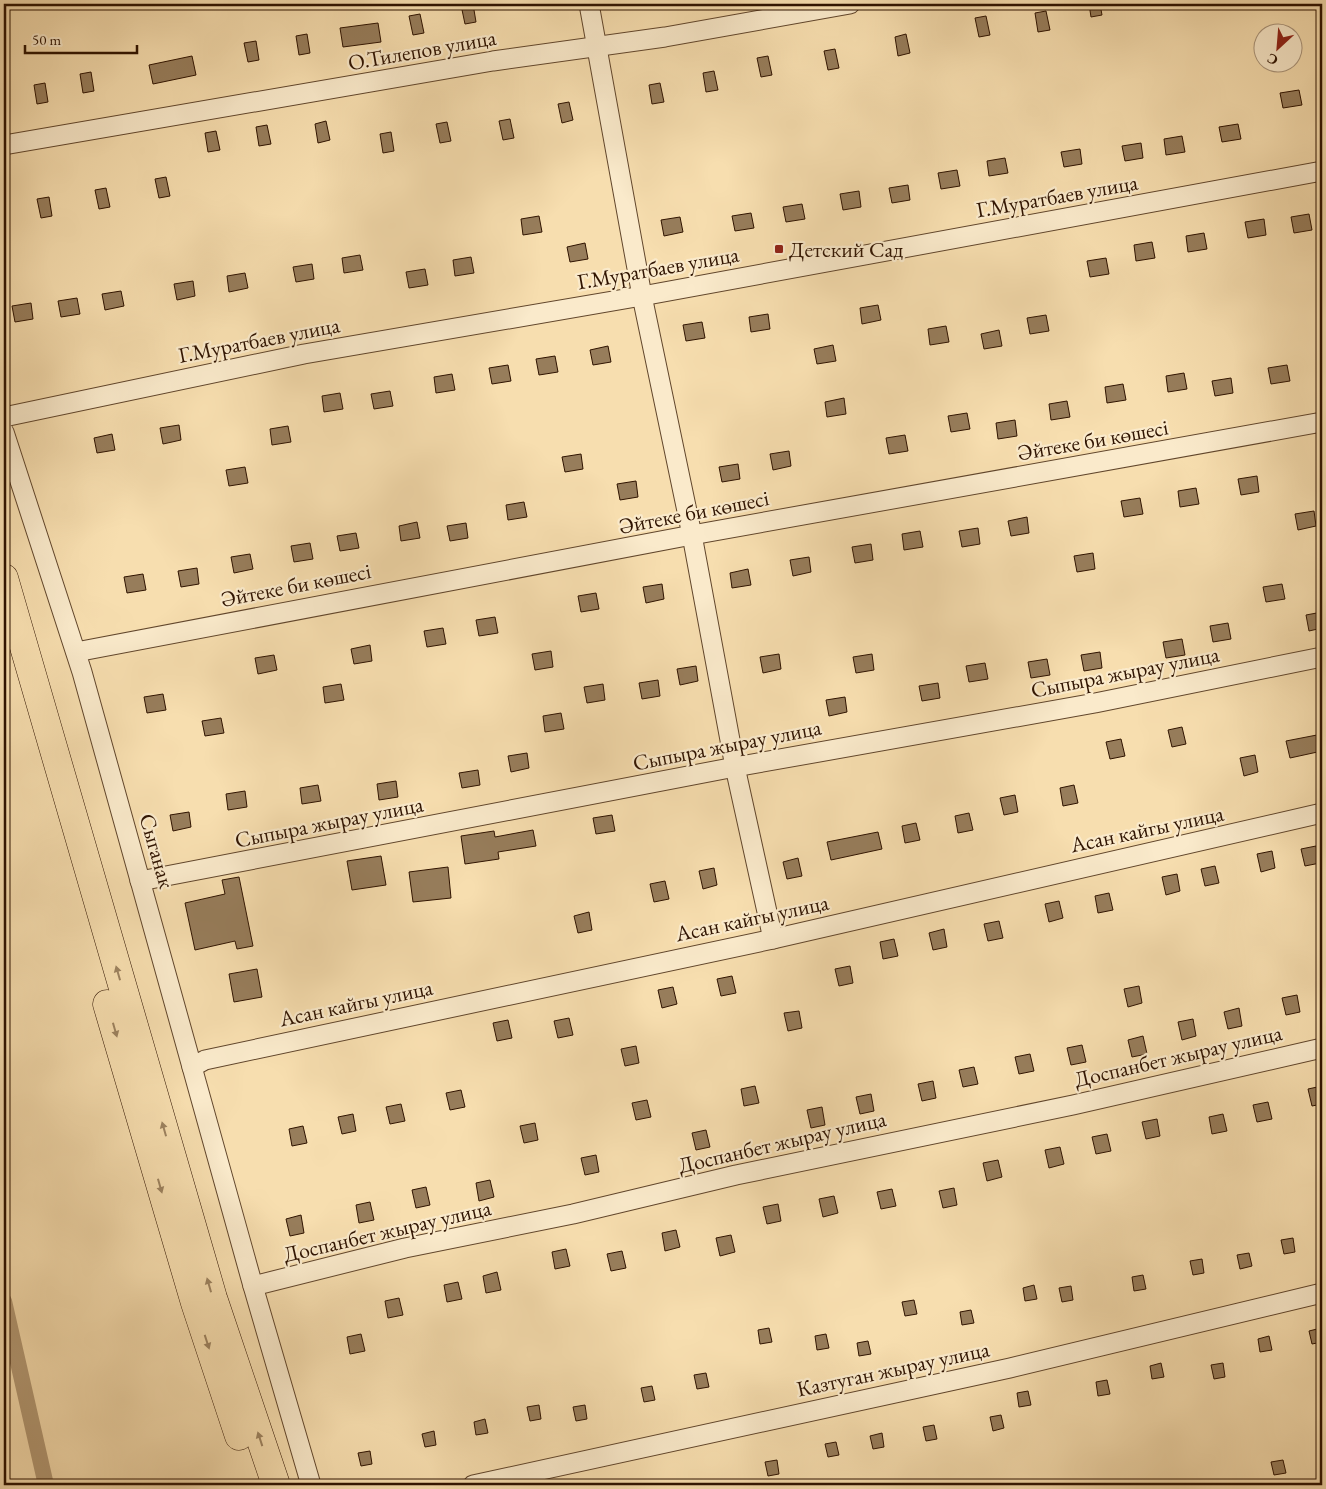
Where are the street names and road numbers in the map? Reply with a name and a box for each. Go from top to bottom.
street label: О.Тилепов улица [346,23,499,77]
street label: Г.Муратбаев улица [974,167,1140,225]
street label: Г.Муратбаев улица [575,239,741,297]
street label: Г.Муратбаев улица [176,310,342,370]
street label: Әйтеке би көшесі [1016,413,1170,467]
street label: Әйтеке би көшесі [617,483,771,541]
street label: Әйтеке би көшесі [219,556,373,614]
street label: Сыпыра жырау улица [1028,639,1222,705]
street label: Сыпыра жырау улица [630,712,824,778]
street label: Сыпыра жырау улица [232,789,426,855]
street label: Асан кайгы улица [1067,799,1227,860]
street label: Сыганак [133,810,182,892]
street label: Асан кайгы улица [672,888,832,949]
street label: Асан кайгы улица [276,973,436,1034]
street label: Доспанбет жырау улица [1071,1018,1285,1094]
street label: Доспанбет жырау улица [675,1104,889,1180]
street label: Доспанбет жырау улица [280,1193,494,1269]
street label: Казтуган жырау улица [794,1334,992,1404]

